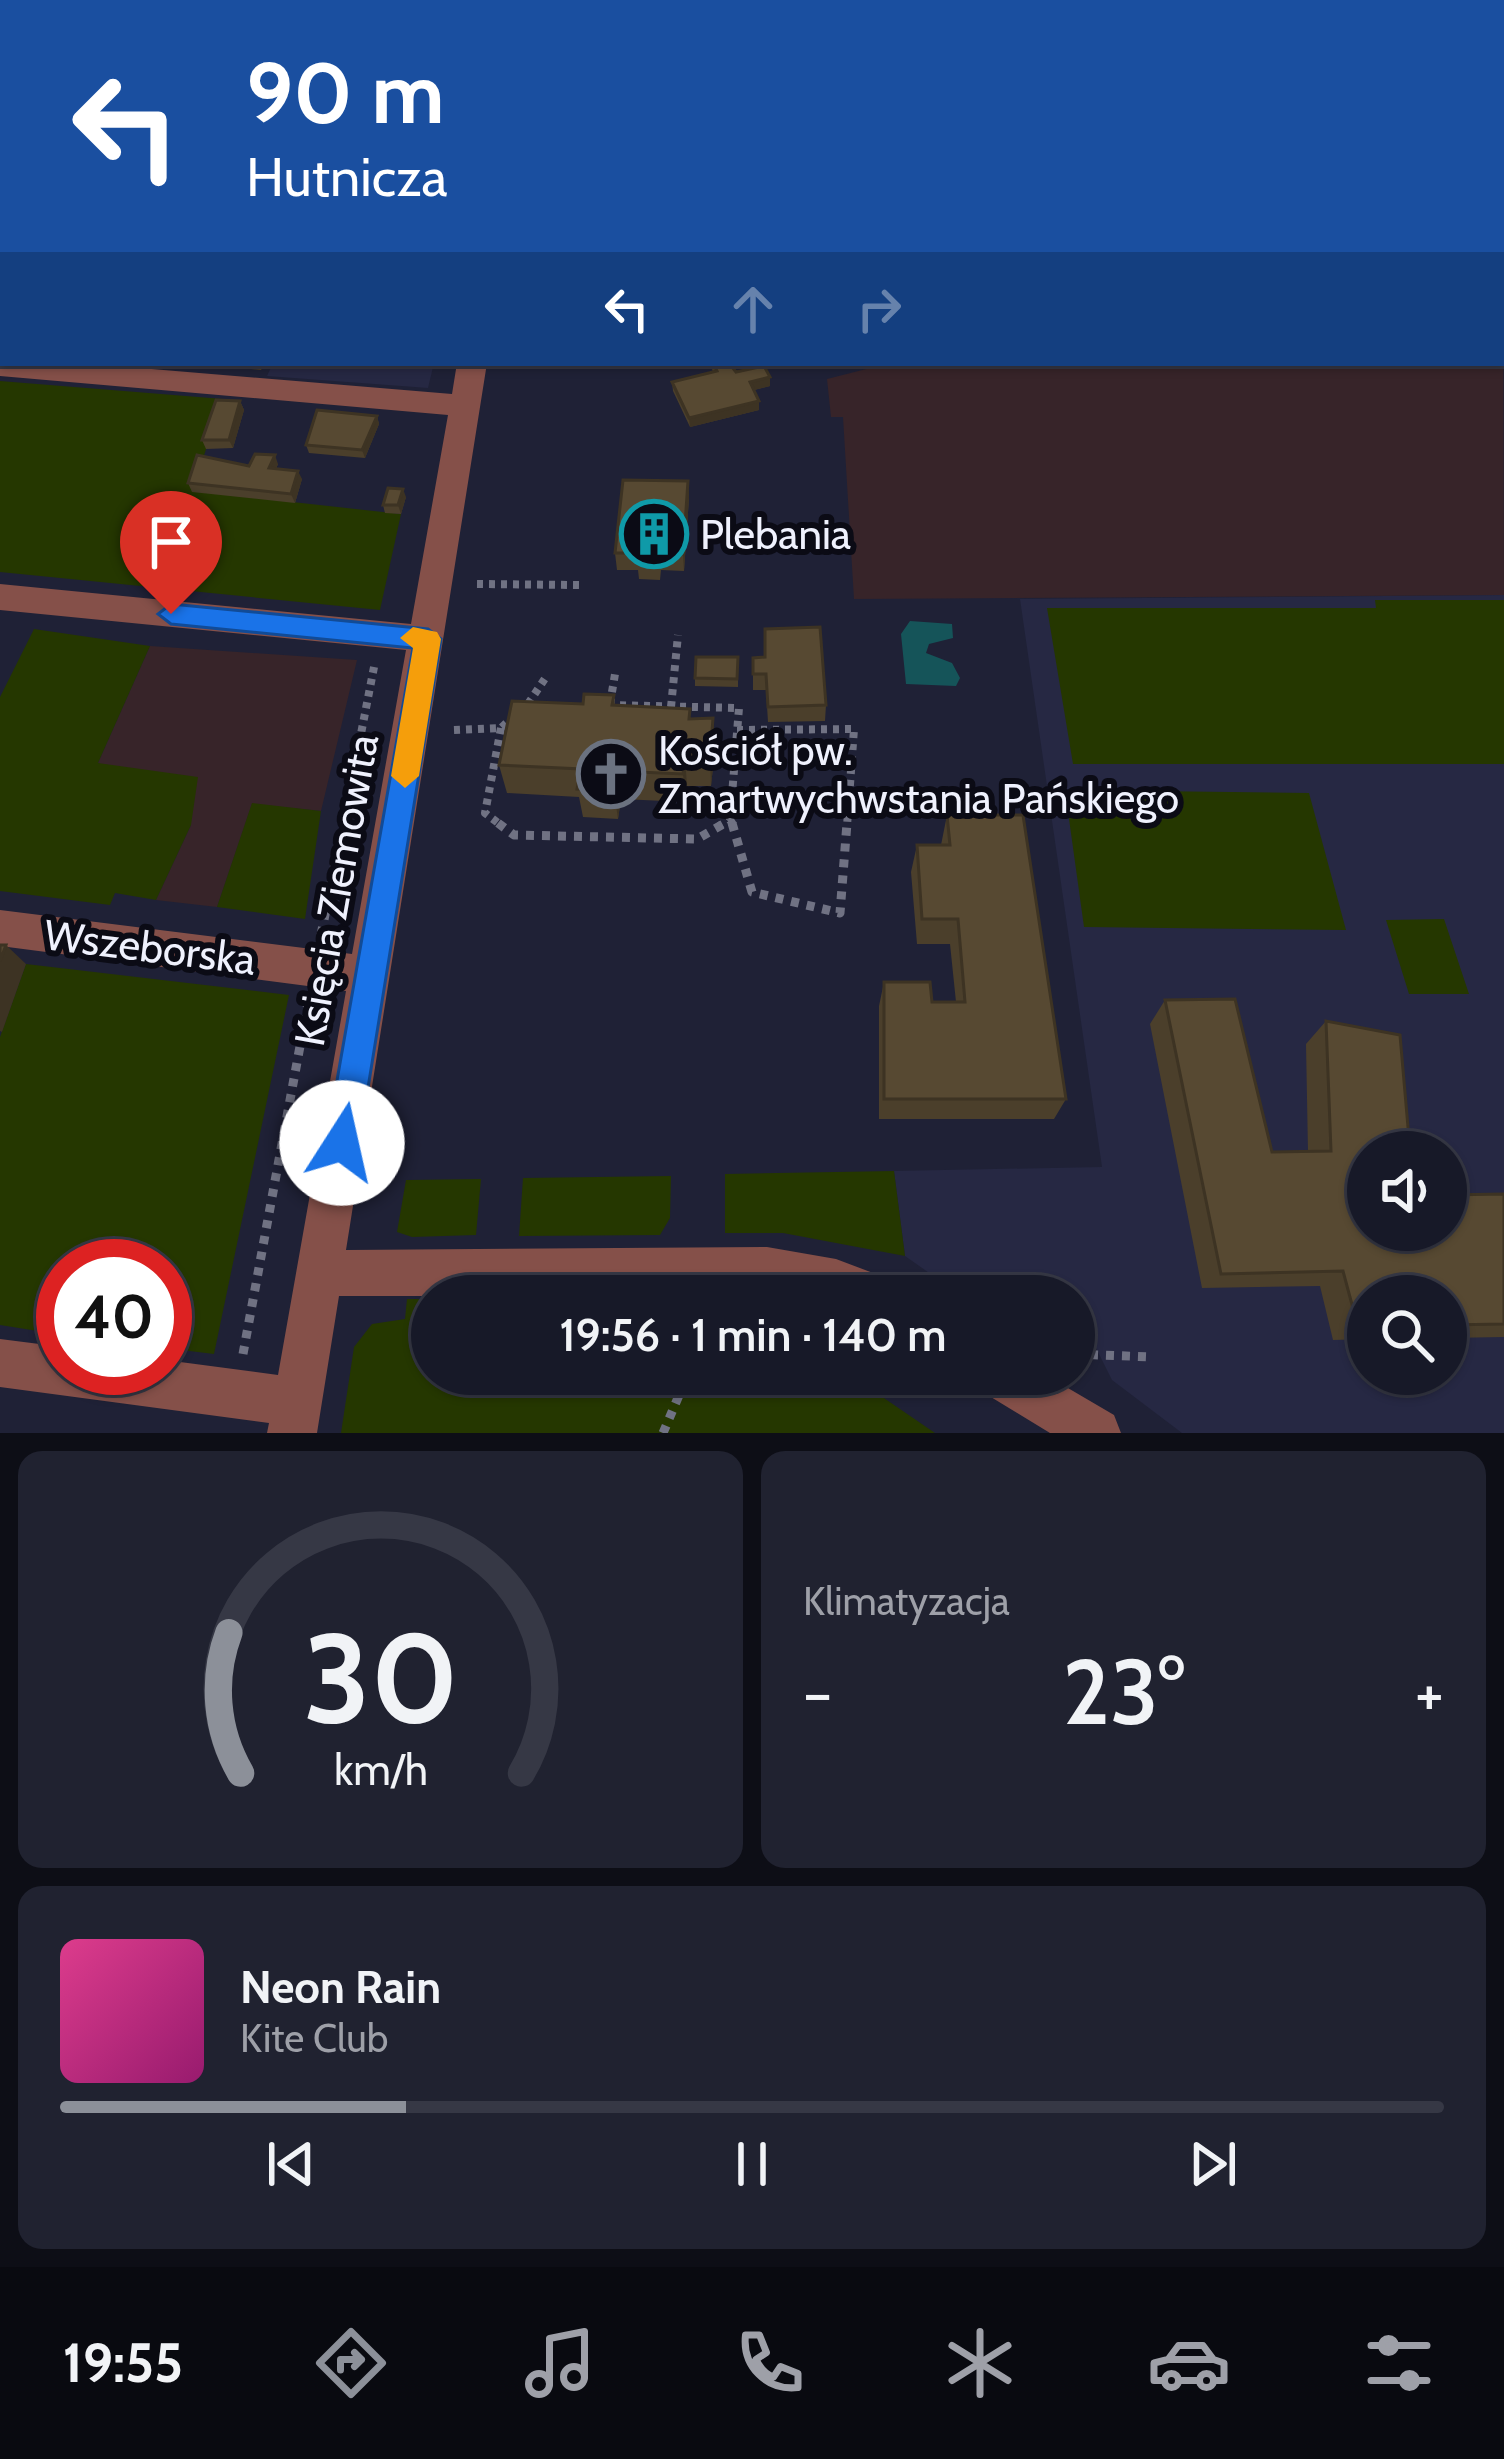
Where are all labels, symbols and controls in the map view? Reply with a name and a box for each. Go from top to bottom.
text: 90 m [246,42,444,144]
icon: left [48,48,204,204]
text: Hutnicza [246,144,448,210]
icon: left [594,276,660,342]
icon: ahead [720,276,786,342]
icon: right [846,276,912,342]
pin [120,491,222,614]
building icon: Plebania [619,499,689,569]
place label: Plebania [700,508,851,560]
icon: arrive [138,509,204,575]
place label: Kościół pw. Zmartwychwstania Pańskiego [658,724,1179,824]
street label: Księcia Ziemowita [283,730,389,1050]
church icon: Kościół pw. Zmartwychwstania Pańskiego [576,739,646,809]
street label: Wszeborska [42,908,258,986]
position arrow [279,1080,405,1206]
map controls [1347,1131,1467,1395]
button: sound [1347,1131,1467,1251]
speed limit sign: 40 [36,1239,192,1395]
button: search [1347,1275,1467,1395]
text: 19:56 · 1 min · 140 m [560,1308,946,1362]
text: Klimatyzacja [803,1577,1010,1625]
text: 30 [303,1602,458,1753]
text: 23° [1062,1637,1185,1747]
text: − [803,1652,832,1733]
text: + [1415,1652,1444,1733]
text: km/h [334,1743,427,1795]
text: Neon Rain [240,1960,441,2014]
text: Kite Club [240,2014,388,2062]
icon: previous [258,2131,324,2197]
icon: pause [719,2131,785,2197]
icon: next [1180,2131,1246,2197]
icon: directions [309,2321,393,2405]
icon: music [518,2321,602,2405]
icon: phone [728,2321,812,2405]
icon: climate [938,2321,1022,2405]
icon: car [1147,2321,1231,2405]
icon: filters [1357,2321,1441,2405]
text: 19:55 [63,2330,183,2396]

